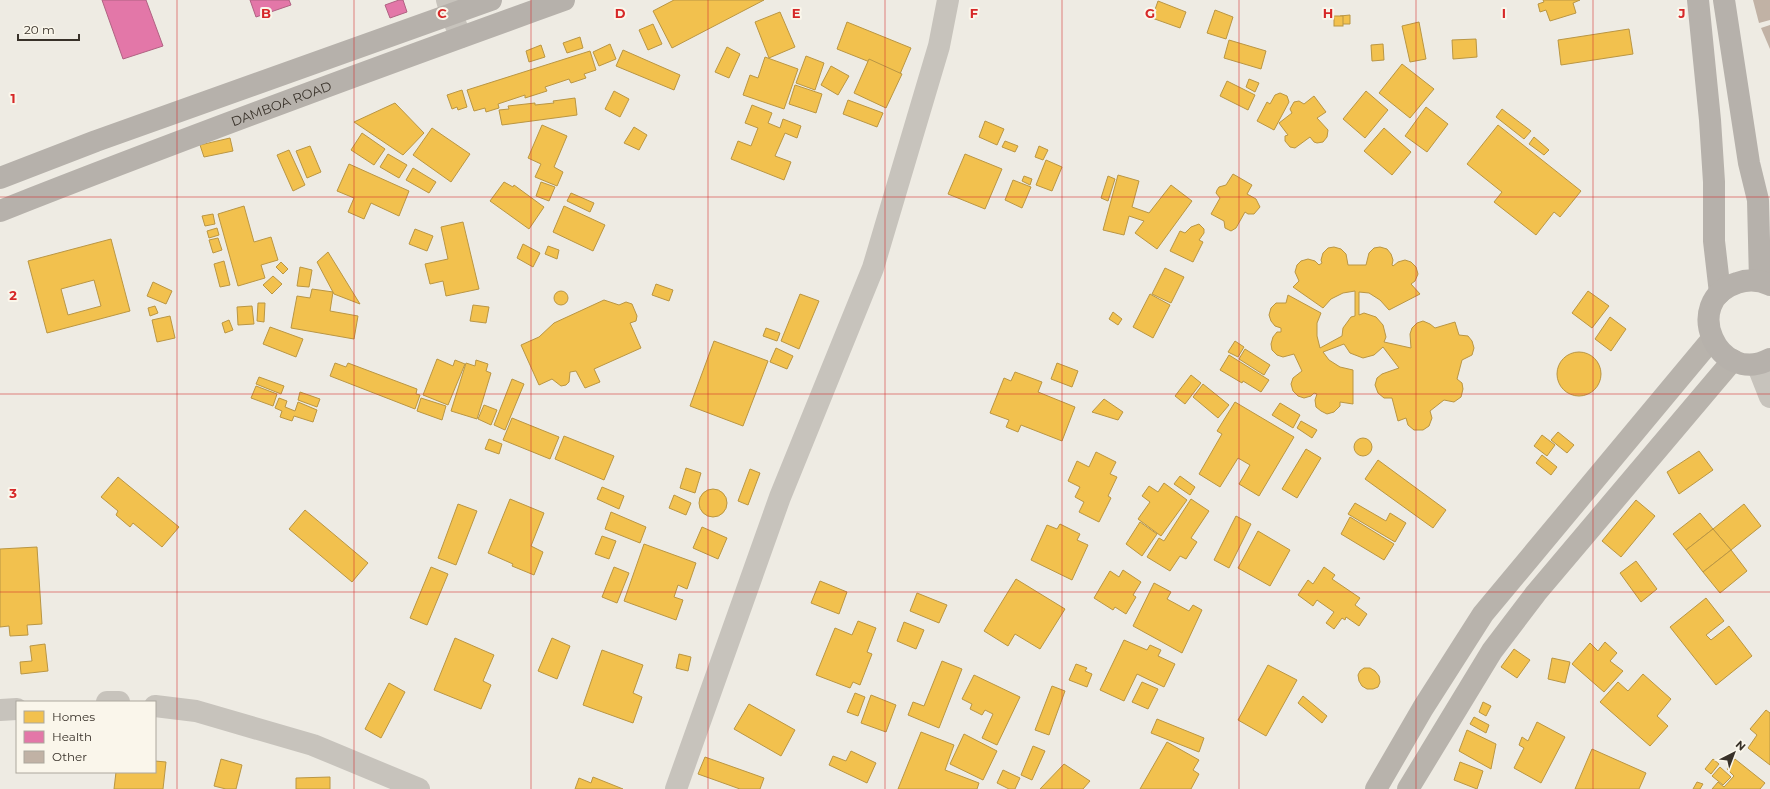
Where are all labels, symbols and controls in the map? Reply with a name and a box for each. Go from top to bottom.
text: B [261,5,271,21]
text: C [437,5,447,21]
text: D [615,5,626,21]
text: E [792,5,801,21]
text: F [970,5,978,21]
text: G [1145,5,1155,21]
text: H [1323,5,1333,21]
text: I [1502,5,1506,21]
text: J [1677,5,1686,21]
scale bar [18,16,79,42]
text: 20 m [24,22,55,37]
street label: DAMBOA ROAD [229,77,334,129]
text: 1 [10,90,16,106]
text: 2 [9,287,17,303]
text: 3 [8,485,17,501]
legend [16,701,156,773]
text: Homes [52,709,95,724]
text: Health [52,729,92,744]
north arrow [1714,733,1754,773]
text: N [1733,737,1749,754]
text: Other [52,749,87,764]

